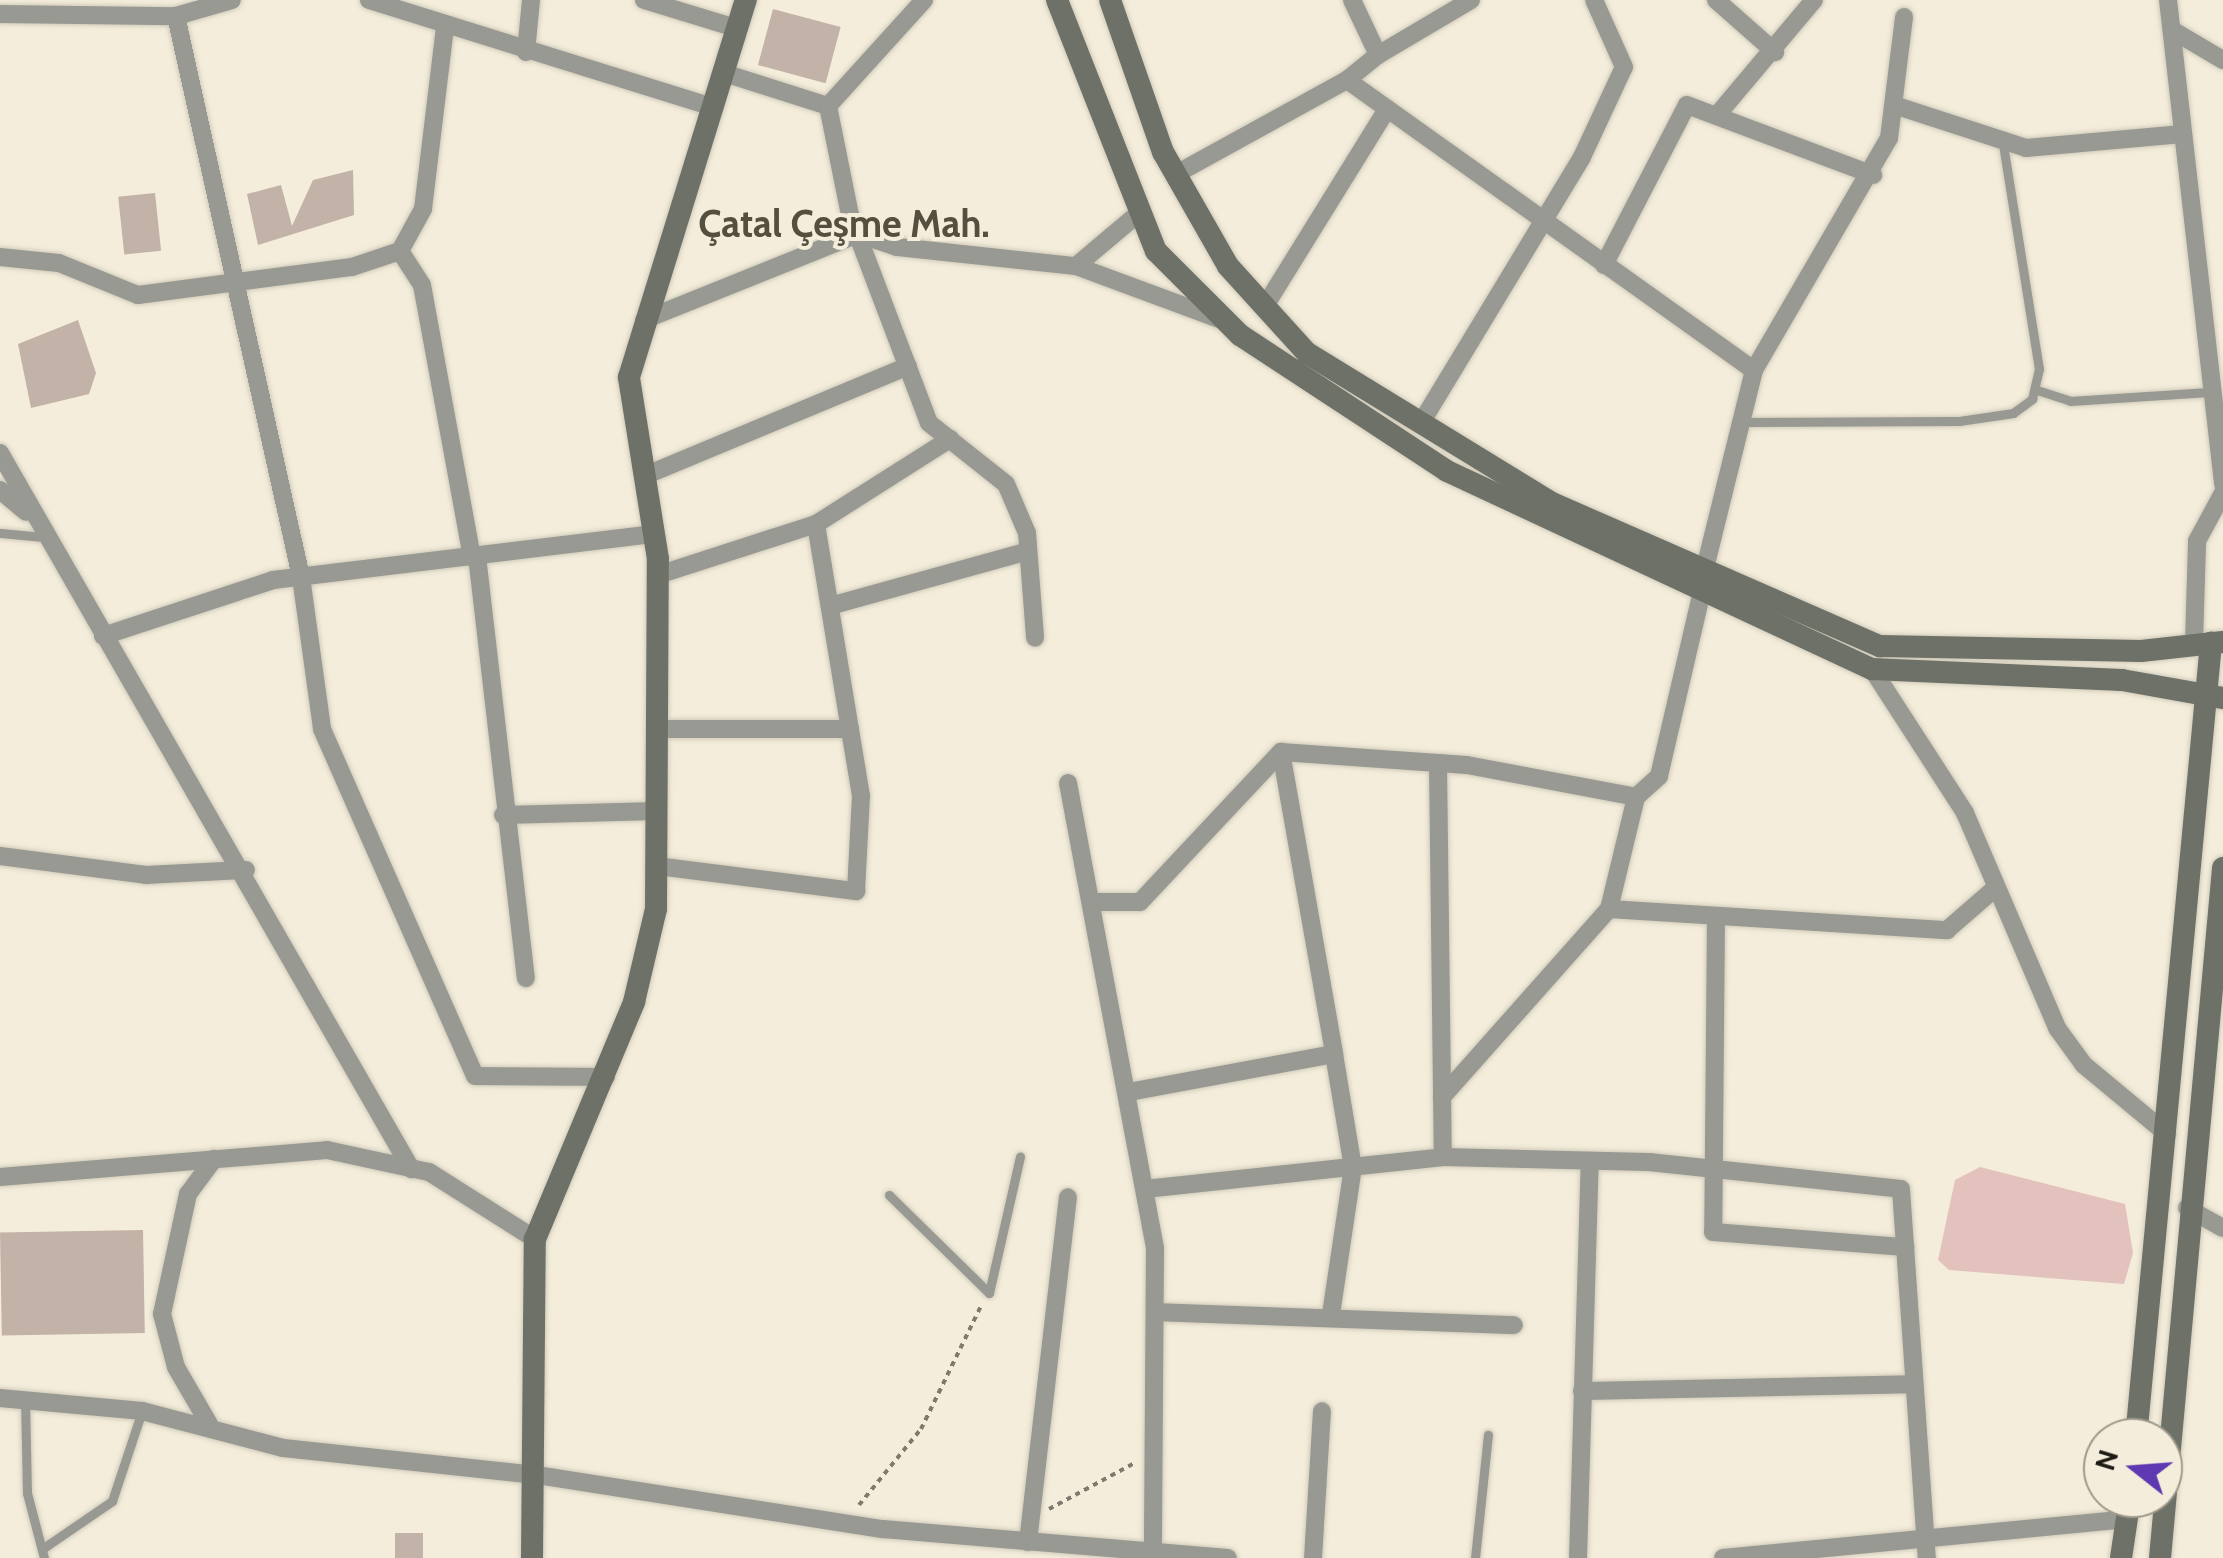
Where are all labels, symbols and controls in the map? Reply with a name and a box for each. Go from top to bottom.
district label: Çatal Çeşme Mah. [698,201,990,247]
north arrow [2083,1418,2183,1518]
text: N [2087,1445,2125,1474]

